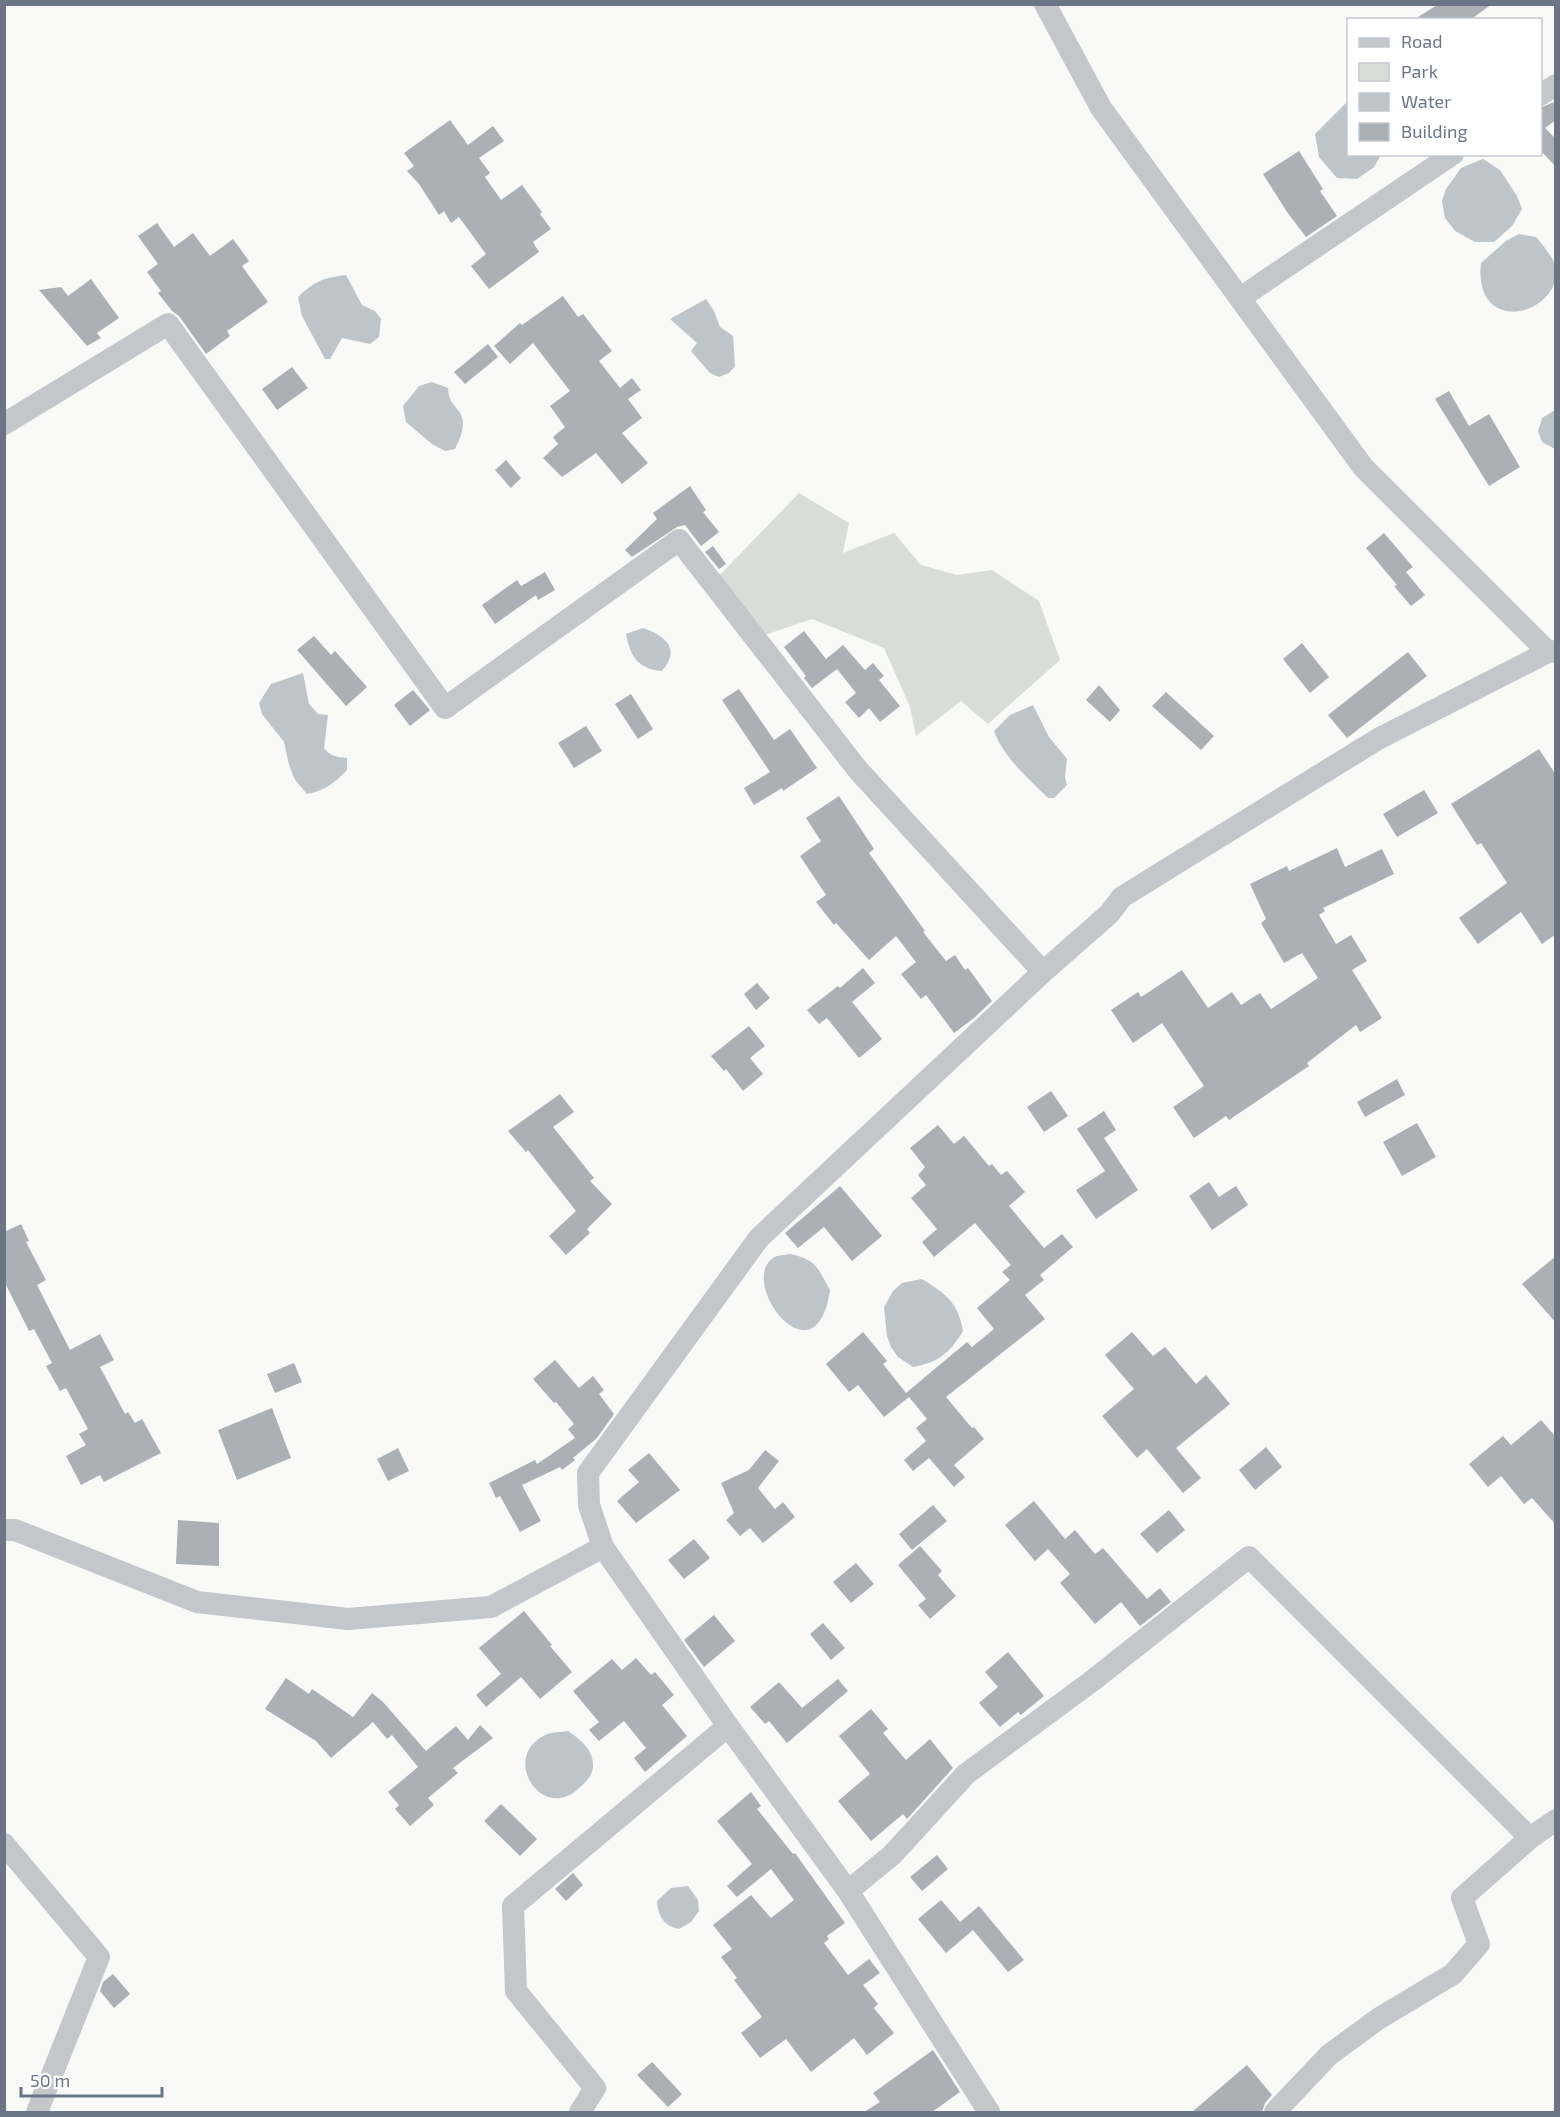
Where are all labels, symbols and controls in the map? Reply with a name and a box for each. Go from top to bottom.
legend [1347,18,1542,156]
text: Road [1401,30,1442,52]
text: Park [1401,60,1438,82]
text: Water [1401,90,1451,112]
text: Building [1401,120,1468,142]
scale bar [21,2060,162,2098]
text: 50 m [30,2069,70,2091]

